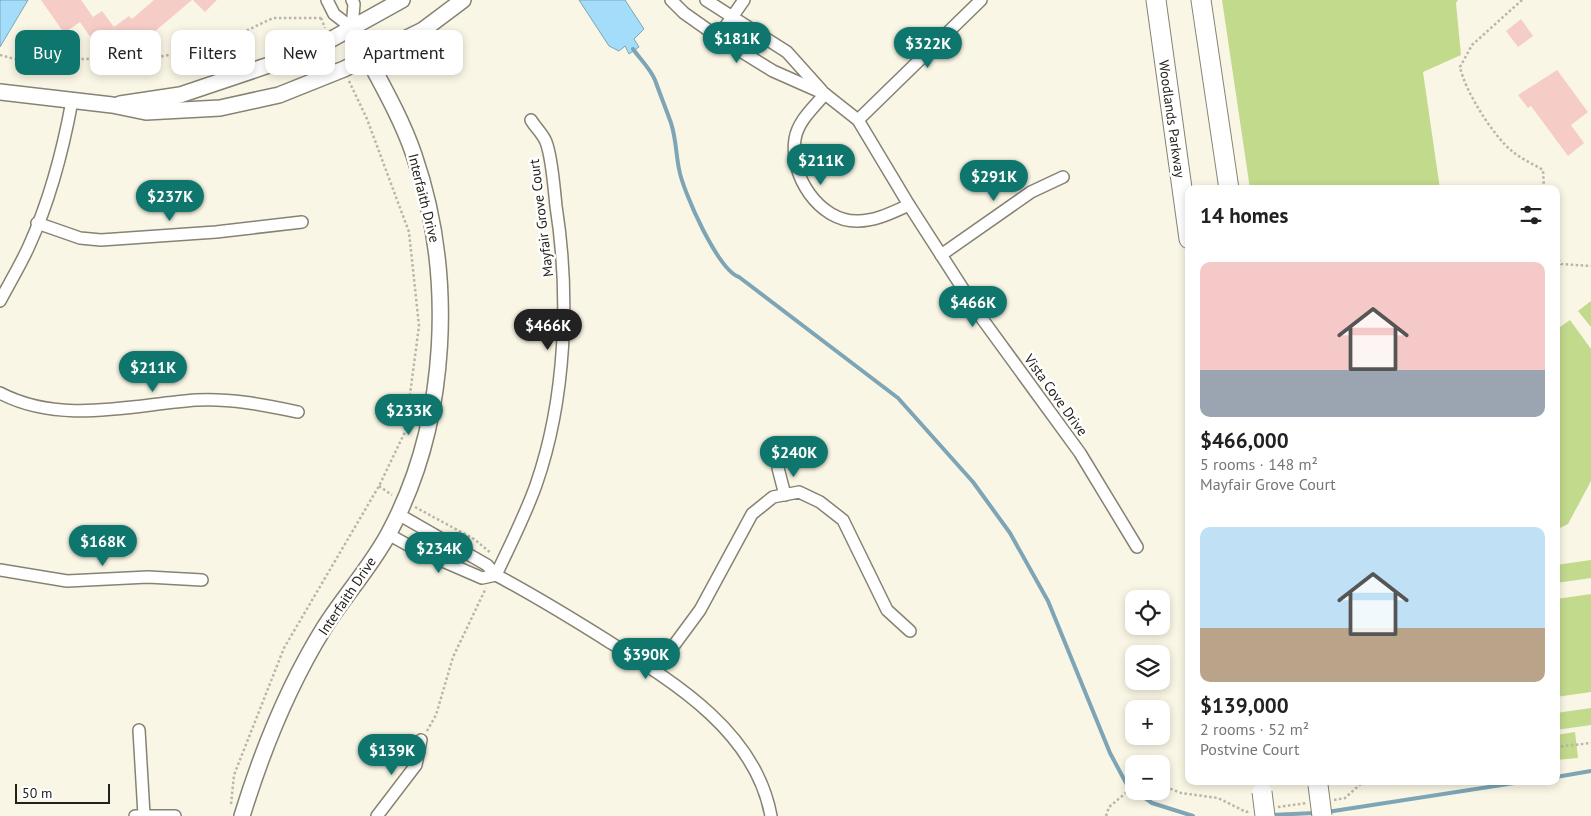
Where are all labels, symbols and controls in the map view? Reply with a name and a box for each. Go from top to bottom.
pin: $181K [702,22,772,64]
pin: $322K [893,27,963,69]
text: $181K [714,28,760,48]
chip: Buy [15,30,80,75]
chip: Rent [90,30,161,75]
chip: Filters [171,30,255,75]
chip: New [265,30,335,75]
chip: Apartment [345,30,463,75]
text: $322K [905,33,951,53]
street label: Woodlands Parkway [1155,59,1189,180]
pin: $211K [786,144,856,186]
text: $211K [798,150,844,170]
street label: Interfaith Drive [404,152,444,244]
street label: Mayfair Grove Court [525,158,557,278]
pin: $291K [959,160,1029,202]
text: $291K [971,166,1017,186]
pin: $237K [135,180,205,222]
text: $237K [147,186,193,206]
icon: filters [1517,201,1545,229]
text: 14 homes [1200,202,1288,229]
pin: $466K [938,286,1008,328]
text: $466K [950,292,996,312]
icon: home [1328,294,1418,384]
pin: $466K [513,308,583,351]
text: $466K [525,315,571,335]
pin: $211K [118,350,188,393]
street label: Vista Cove Drive [1020,350,1092,439]
text: $211K [130,357,176,377]
pin: $233K [374,394,444,436]
text: $233K [386,400,432,420]
text: $466,000 [1200,427,1289,454]
pin: $240K [759,436,829,478]
text: $240K [771,442,817,462]
text: 5 rooms · 148 m² [1200,454,1318,474]
text: Mayfair Grove Court [1200,474,1336,494]
pin: $168K [68,524,138,567]
text: $168K [80,531,126,551]
pin: $234K [404,532,474,574]
text: $234K [416,538,462,558]
street label: Interfaith Drive [314,553,380,639]
icon: home [1328,559,1418,649]
map controls [1125,590,1170,800]
button: locate [1125,590,1170,635]
pin: $390K [611,638,681,680]
text: $390K [623,644,669,664]
button: layers [1125,645,1170,690]
text: $139,000 [1200,692,1289,719]
button: + [1125,700,1170,745]
text: 2 rooms · 52 m² [1200,719,1309,739]
pin: $139K [357,734,427,776]
text: Postvine Court [1200,739,1299,759]
text: $139K [369,740,415,760]
button: − [1125,755,1170,800]
scale bar [15,781,110,804]
text: 50 m [22,784,52,802]

